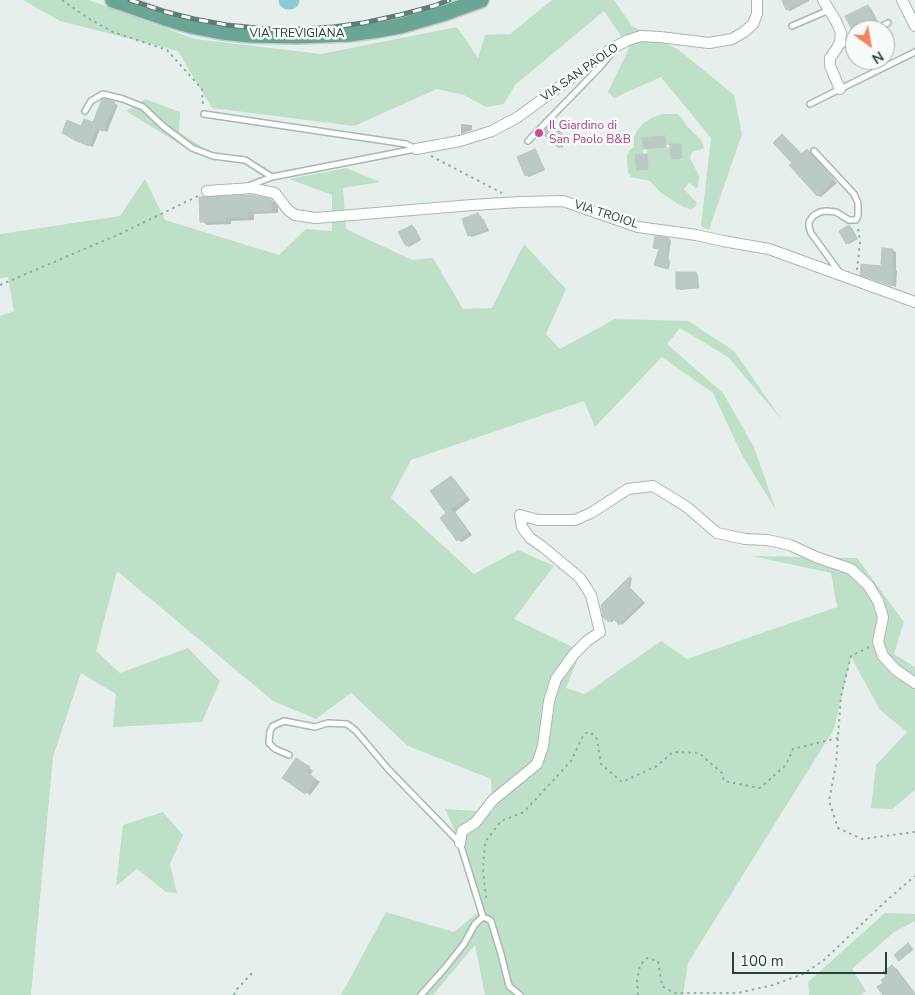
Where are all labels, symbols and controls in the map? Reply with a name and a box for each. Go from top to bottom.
north arrow [845,20,895,70]
street label: VIA TREVIGIANA [250,27,344,41]
street label: VIA SAN PAOLO [539,41,621,105]
text: N [868,46,887,68]
place label: Il Giardino di San Paolo B&B [549,119,631,147]
marker: Il Giardino di San Paolo B&B [533,127,545,139]
street label: VIA TROIOL [572,198,640,232]
scale bar [735,942,890,974]
text: 100 m [740,951,784,971]

